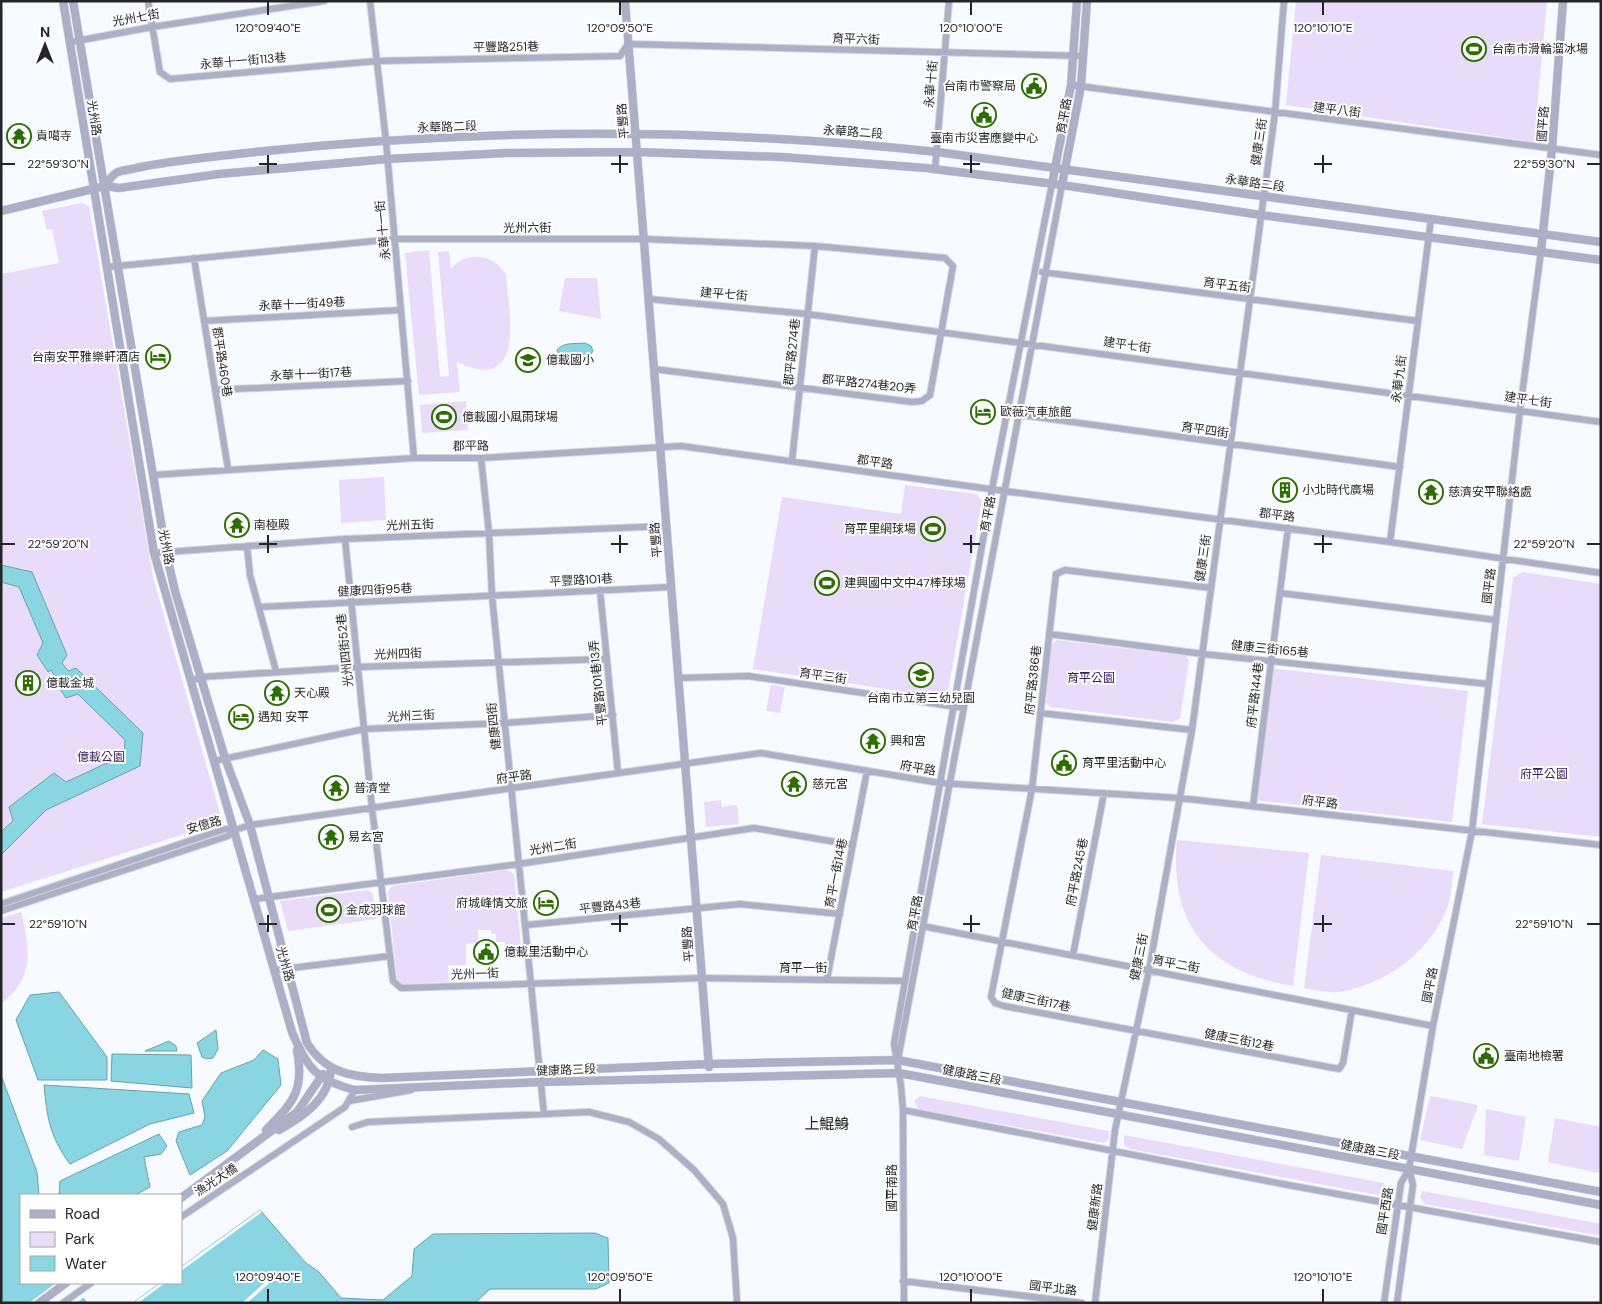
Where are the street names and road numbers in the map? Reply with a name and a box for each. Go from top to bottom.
street label: 光州七街 [111,6,161,30]
street label: 育平六街 [832,30,880,48]
street label: 平豐路251巷 [473,38,539,56]
street label: 永華十一街113巷 [199,49,287,73]
street label: 永華十街 [921,59,941,109]
street label: 育平路 [1053,97,1075,135]
street label: 光州路 [83,99,105,137]
street label: 建平八街 [1312,99,1362,121]
street label: 平豐路 [613,102,633,140]
street label: 國平路 [1534,105,1552,143]
street label: 健康三街 [1248,117,1270,167]
street label: 永華路二段 [417,118,477,136]
street label: 永華路二段 [823,122,883,142]
street label: 永華路二段 [1224,171,1286,195]
street label: 永華十一街 [372,199,394,261]
street label: 光州六街 [503,220,551,236]
street label: 育平五街 [1202,274,1252,296]
street label: 建平七街 [699,284,749,304]
street label: 永華十一街49巷 [258,294,346,314]
street label: 郡平路274巷 [781,317,803,387]
street label: 郡平路460巷 [209,326,235,398]
street label: 建平七街 [1102,334,1152,356]
street label: 永華九街 [1388,354,1410,404]
street label: 永華十一街17巷 [270,364,352,384]
street label: 郡平路274巷20弄 [821,371,917,397]
street label: 建平七街 [1503,389,1553,411]
street label: 育平四街 [1180,419,1230,441]
street label: 郡平路 [453,438,489,454]
street label: 郡平路 [856,452,894,472]
street label: 育平路 [977,495,999,533]
street label: 郡平路 [1258,505,1296,525]
street label: 光州五街 [386,516,434,534]
street label: 平豐路 [646,521,666,559]
street label: 光州路 [155,528,177,566]
street label: 健康三街 [1192,533,1214,583]
street label: 國平路 [1479,567,1499,605]
street label: 平豐路101巷 [549,570,613,590]
street label: 健康四街95巷 [337,580,413,600]
street label: 光州四街52巷 [333,612,357,688]
street label: 健康三街165巷 [1230,637,1310,661]
street label: 平豐路101巷13弄 [586,639,610,727]
street label: 府平路386巷 [1021,644,1045,716]
street label: 光州四街 [374,645,422,663]
street label: 府平路144巷 [1243,661,1267,729]
street label: 育平三街 [798,665,848,687]
street label: 健康四街 [484,701,504,751]
street label: 光州三街 [387,707,435,725]
street label: 府平路 [899,757,937,779]
street label: 府平路 [495,767,533,787]
street label: 府平路 [1301,792,1339,812]
street label: 安億路 [184,812,224,838]
street label: 光州二街 [528,835,578,859]
street label: 府平路245巷 [1063,836,1091,908]
street label: 育平一街14巷 [821,837,851,909]
street label: 育平路 [904,894,926,932]
street label: 平豐路43巷 [578,895,642,917]
street label: 平豐路 [679,925,697,963]
street label: 健康三街 [1127,932,1151,982]
street label: 光州路 [272,944,298,984]
street label: 育平二街 [1151,952,1201,976]
street label: 育平一街 [779,960,827,976]
street label: 光州一街 [451,965,499,983]
street label: 國平路 [1419,966,1441,1004]
street label: 健康三街17巷 [1000,985,1072,1015]
street label: 健康三街12巷 [1203,1025,1275,1055]
street label: 健康路三段 [536,1061,596,1079]
street label: 健康路三段 [941,1061,1003,1089]
street label: 健康路三段 [1339,1136,1401,1164]
street label: 漁光大橋 [192,1160,240,1200]
street label: 國平南路 [884,1164,900,1212]
street label: 健康新路 [1084,1182,1106,1232]
street label: 國平西路 [1373,1186,1397,1236]
street label: 國平北路 [1028,1277,1078,1299]

